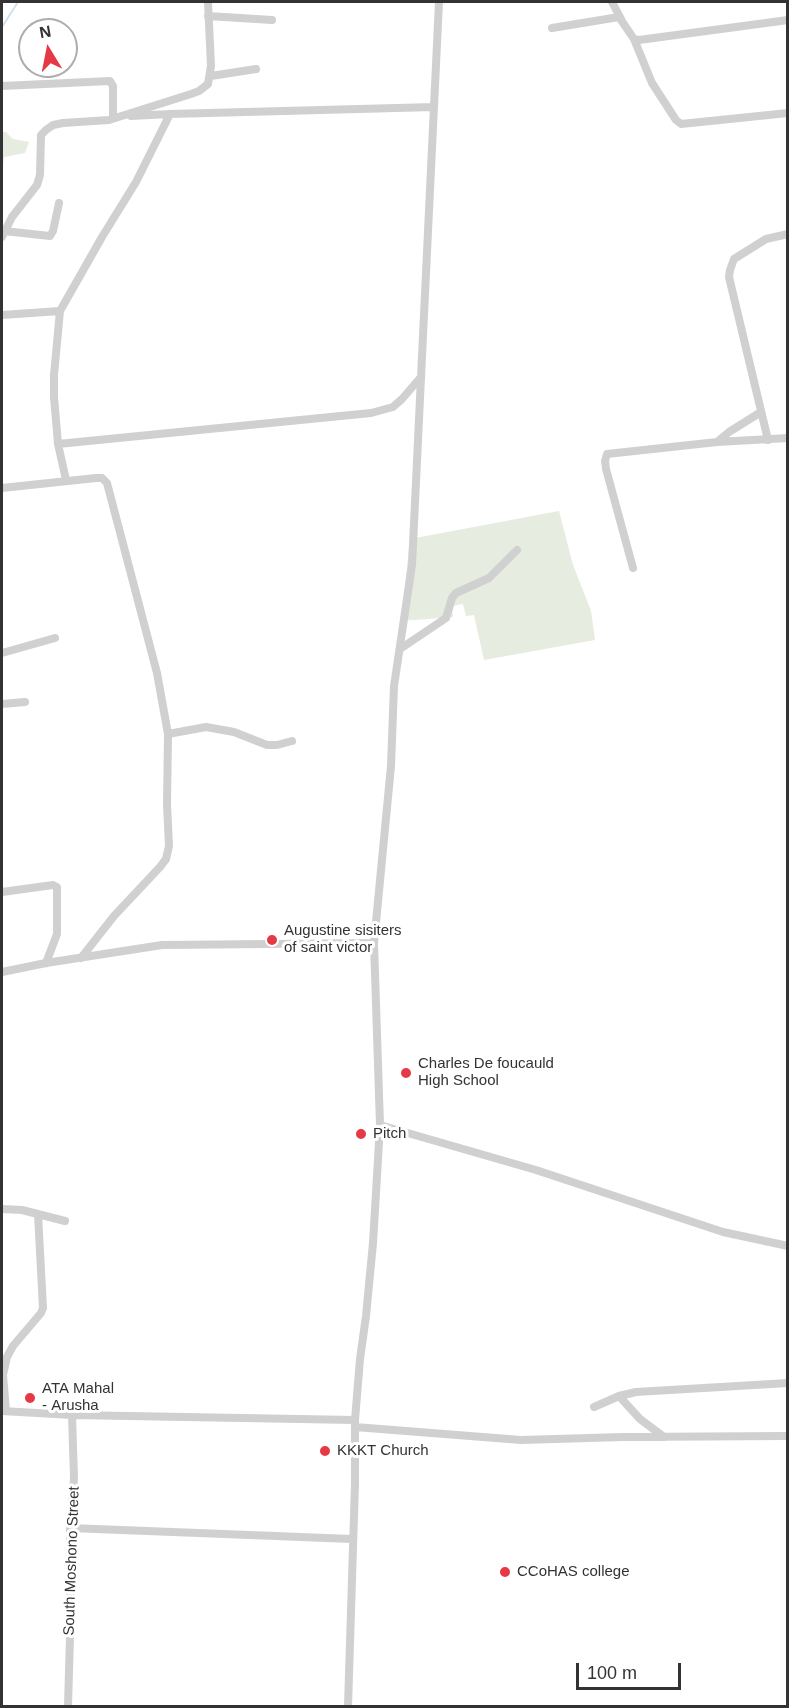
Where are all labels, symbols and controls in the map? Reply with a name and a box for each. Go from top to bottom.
north arrow [18,18,78,78]
text: N [38,22,52,41]
place label: Augustine sisiters of saint victor [284,922,402,957]
marker: Augustine sisiters of saint victor [265,933,279,947]
place label: Charles De foucauld High School [418,1055,554,1090]
marker: Charles De foucauld High School [399,1066,413,1080]
place label: Pitch [373,1125,406,1143]
marker: Pitch [354,1127,368,1141]
place label: ATA Mahal - Arusha [42,1380,114,1415]
marker: ATA Mahal - Arusha [23,1391,37,1405]
place label: KKKT Church [337,1442,429,1460]
marker: KKKT Church [318,1444,332,1458]
street label: South Moshono Street [60,1486,84,1636]
place label: CCoHAS college [517,1563,630,1581]
marker: CCoHAS college [498,1565,512,1579]
scale bar [579,1651,684,1689]
text: 100 m [587,1663,637,1683]

